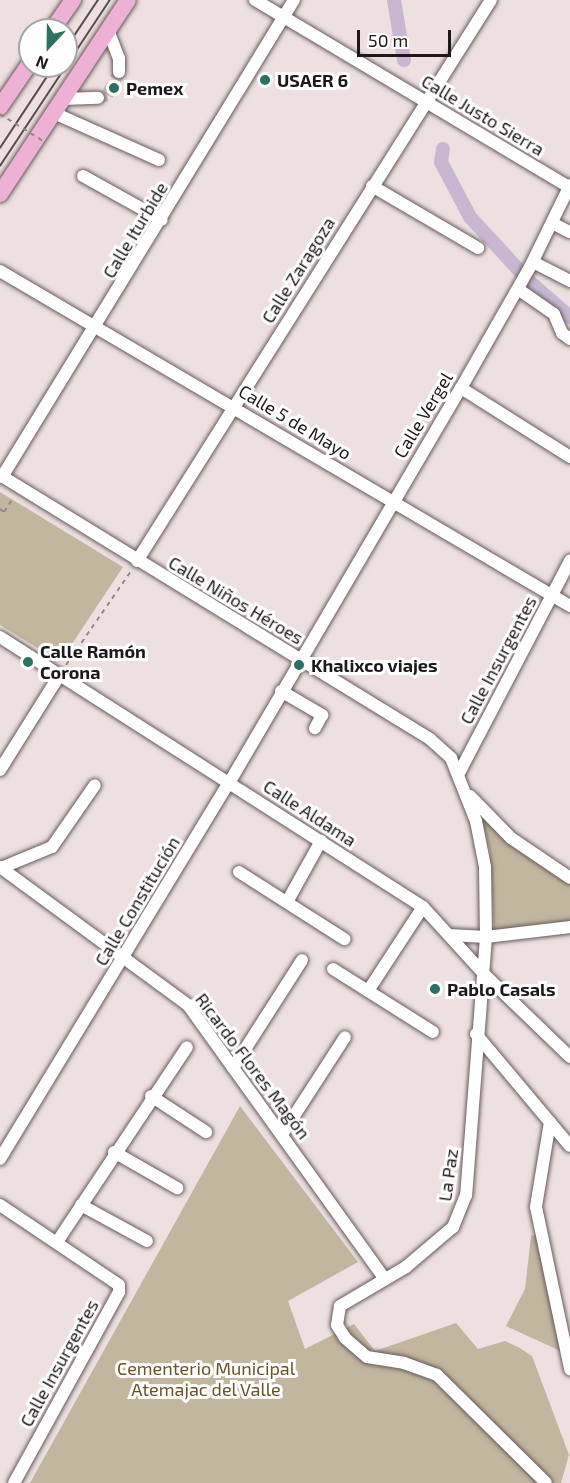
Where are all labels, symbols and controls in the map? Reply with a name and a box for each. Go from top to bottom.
north arrow [18,18,78,78]
scale bar [360,18,454,56]
text: 50 m [368,29,408,51]
text: N [33,52,51,74]
place label: USAER 6 [277,69,348,91]
street label: Calle Justo Sierra [418,70,548,160]
marker: USAER 6 [258,73,272,87]
place label: Pemex [126,77,183,99]
marker: Pemex [107,81,121,95]
street label: Calle Iturbide [98,178,172,282]
street label: Calle Zaragoza [257,213,339,327]
street label: Calle Vergel [389,368,457,462]
street label: Calle 5 de Mayo [235,380,355,464]
street label: Calle Niños Héroes [165,551,307,649]
street label: Calle Insurgentes [455,592,541,728]
place label: Calle Ramón Corona [40,641,146,684]
place label: Khalixco viajes [311,654,438,676]
marker: Calle Ramón Corona [21,655,35,669]
marker: Khalixco viajes [292,658,306,672]
street label: Calle Aldama [259,775,361,851]
street label: Calle Constitución [90,832,184,970]
place label: Pablo Casals [447,978,556,1000]
marker: Pablo Casals [428,982,442,996]
street label: Ricardo Flores Magón [191,989,315,1143]
street label: La Paz [434,1147,462,1203]
street label: Calle Insurgentes [15,1296,103,1430]
park label: Cementerio Municipal Atemajac del Valle [117,1358,295,1400]

